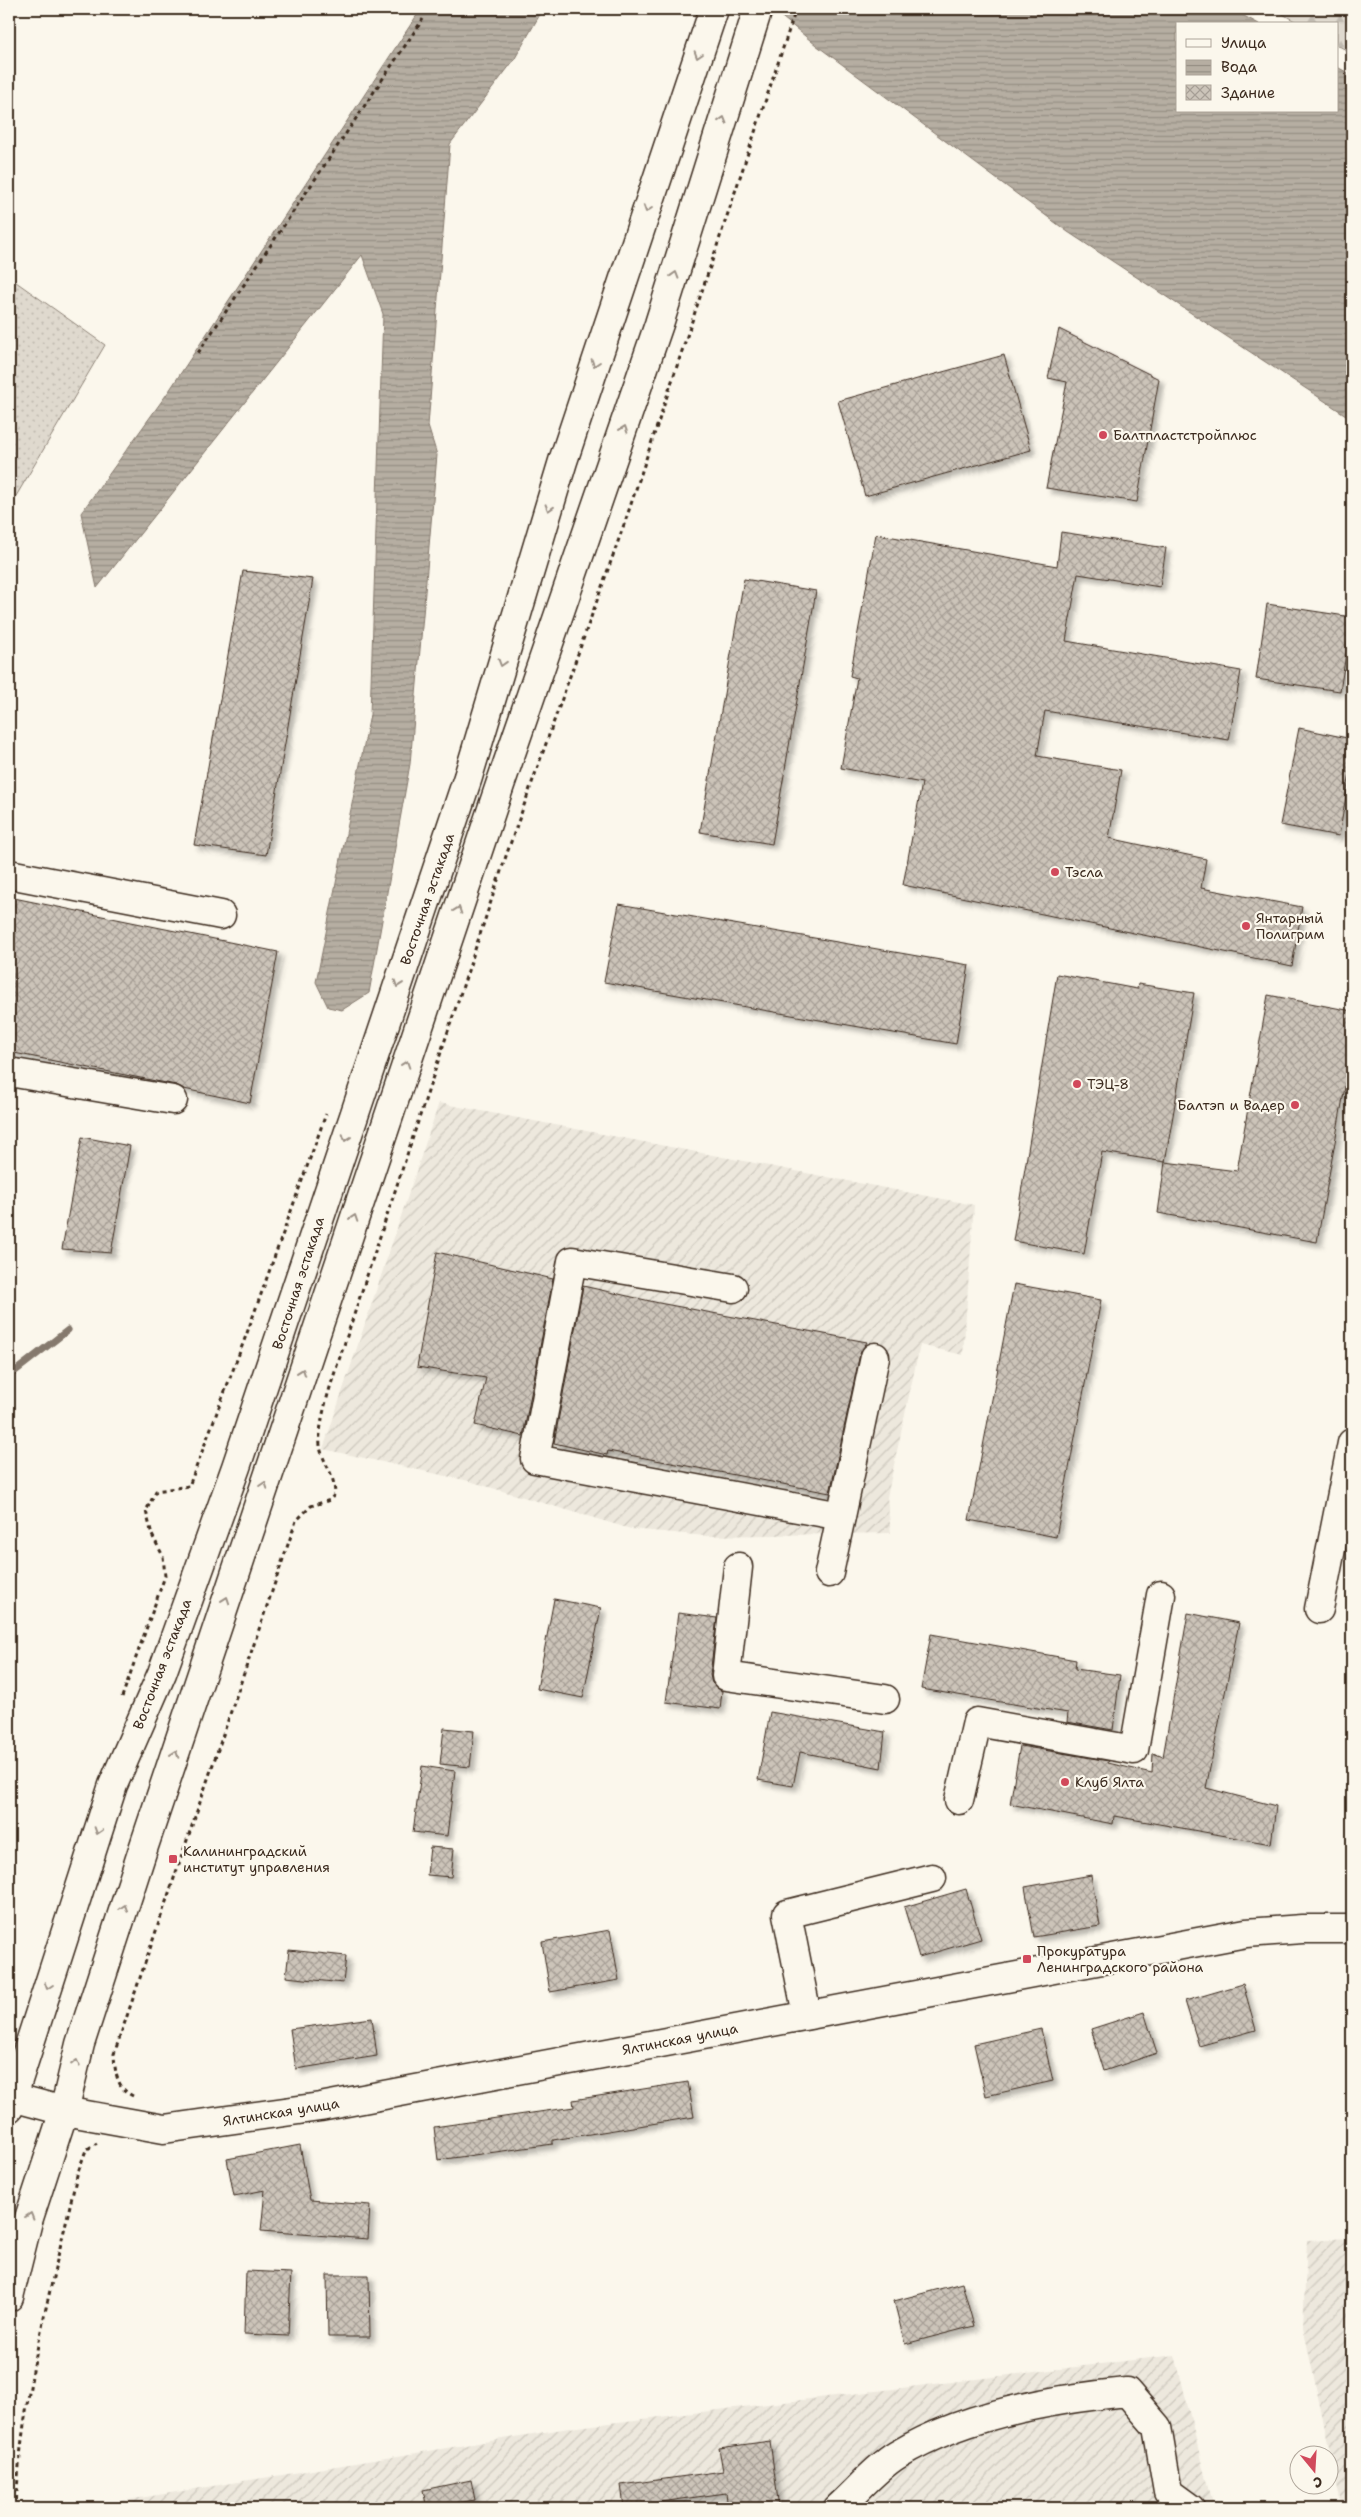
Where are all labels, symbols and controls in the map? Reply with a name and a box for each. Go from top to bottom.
legend [1176,22,1338,112]
text: Улица [1221,33,1267,53]
one-way arrow [694,50,704,59]
text: Вода [1221,57,1258,77]
text: Здание [1221,83,1275,103]
one-way arrow [718,116,728,125]
one-way arrow [643,204,653,213]
one-way arrow [669,271,679,280]
one-way arrow [591,359,601,367]
one-way arrow [618,426,628,434]
place label: Балтпластстройплюс [1113,426,1257,444]
marker: Балтпластстройплюс [1097,429,1109,441]
one-way arrow [544,503,554,511]
one-way arrow [497,659,507,667]
street label: Восточная эстакада [396,830,458,967]
place label: Тэсла [1065,863,1103,881]
marker: Тэсла [1049,866,1061,878]
one-way arrow [452,906,462,914]
place label: Янтарный Полигрим [1256,909,1325,943]
marker: Янтарный Полигрим [1240,920,1252,932]
one-way arrow [394,980,404,988]
one-way arrow [400,1060,410,1068]
place label: ТЭЦ-8 [1087,1075,1129,1093]
marker: ТЭЦ-8 [1071,1078,1083,1090]
place label: Балтэп и Вадер [1177,1096,1285,1114]
marker: Балтэп и Вадер [1289,1099,1301,1111]
one-way arrow [342,1134,352,1142]
street label: Восточная эстакада [268,1214,328,1352]
one-way arrow [348,1214,358,1222]
one-way arrow [296,1368,306,1376]
one-way arrow [259,1482,269,1490]
street label: Восточная эстакада [129,1596,195,1732]
one-way arrow [221,1596,231,1605]
one-way arrow [169,1750,179,1759]
place label: Клуб Ялта [1075,1773,1144,1791]
marker: Клуб Ялта [1059,1776,1071,1788]
one-way arrow [94,1827,104,1835]
place label: Калининградский институт управления [183,1842,330,1876]
marker: Калининградский институт управления [167,1853,179,1865]
one-way arrow [118,1905,128,1913]
place label: Прокуратура Ленинградского района [1037,1942,1204,1976]
marker: Прокуратура Ленинградского района [1021,1953,1033,1965]
one-way arrow [44,1981,54,1990]
street label: Ялтинская улица [621,2019,740,2059]
one-way arrow [70,2059,81,2068]
street label: Ялтинская улица [222,2094,341,2130]
one-way arrow [24,2212,34,2220]
north arrow [1288,2444,1338,2494]
text: С [1311,2472,1325,2492]

